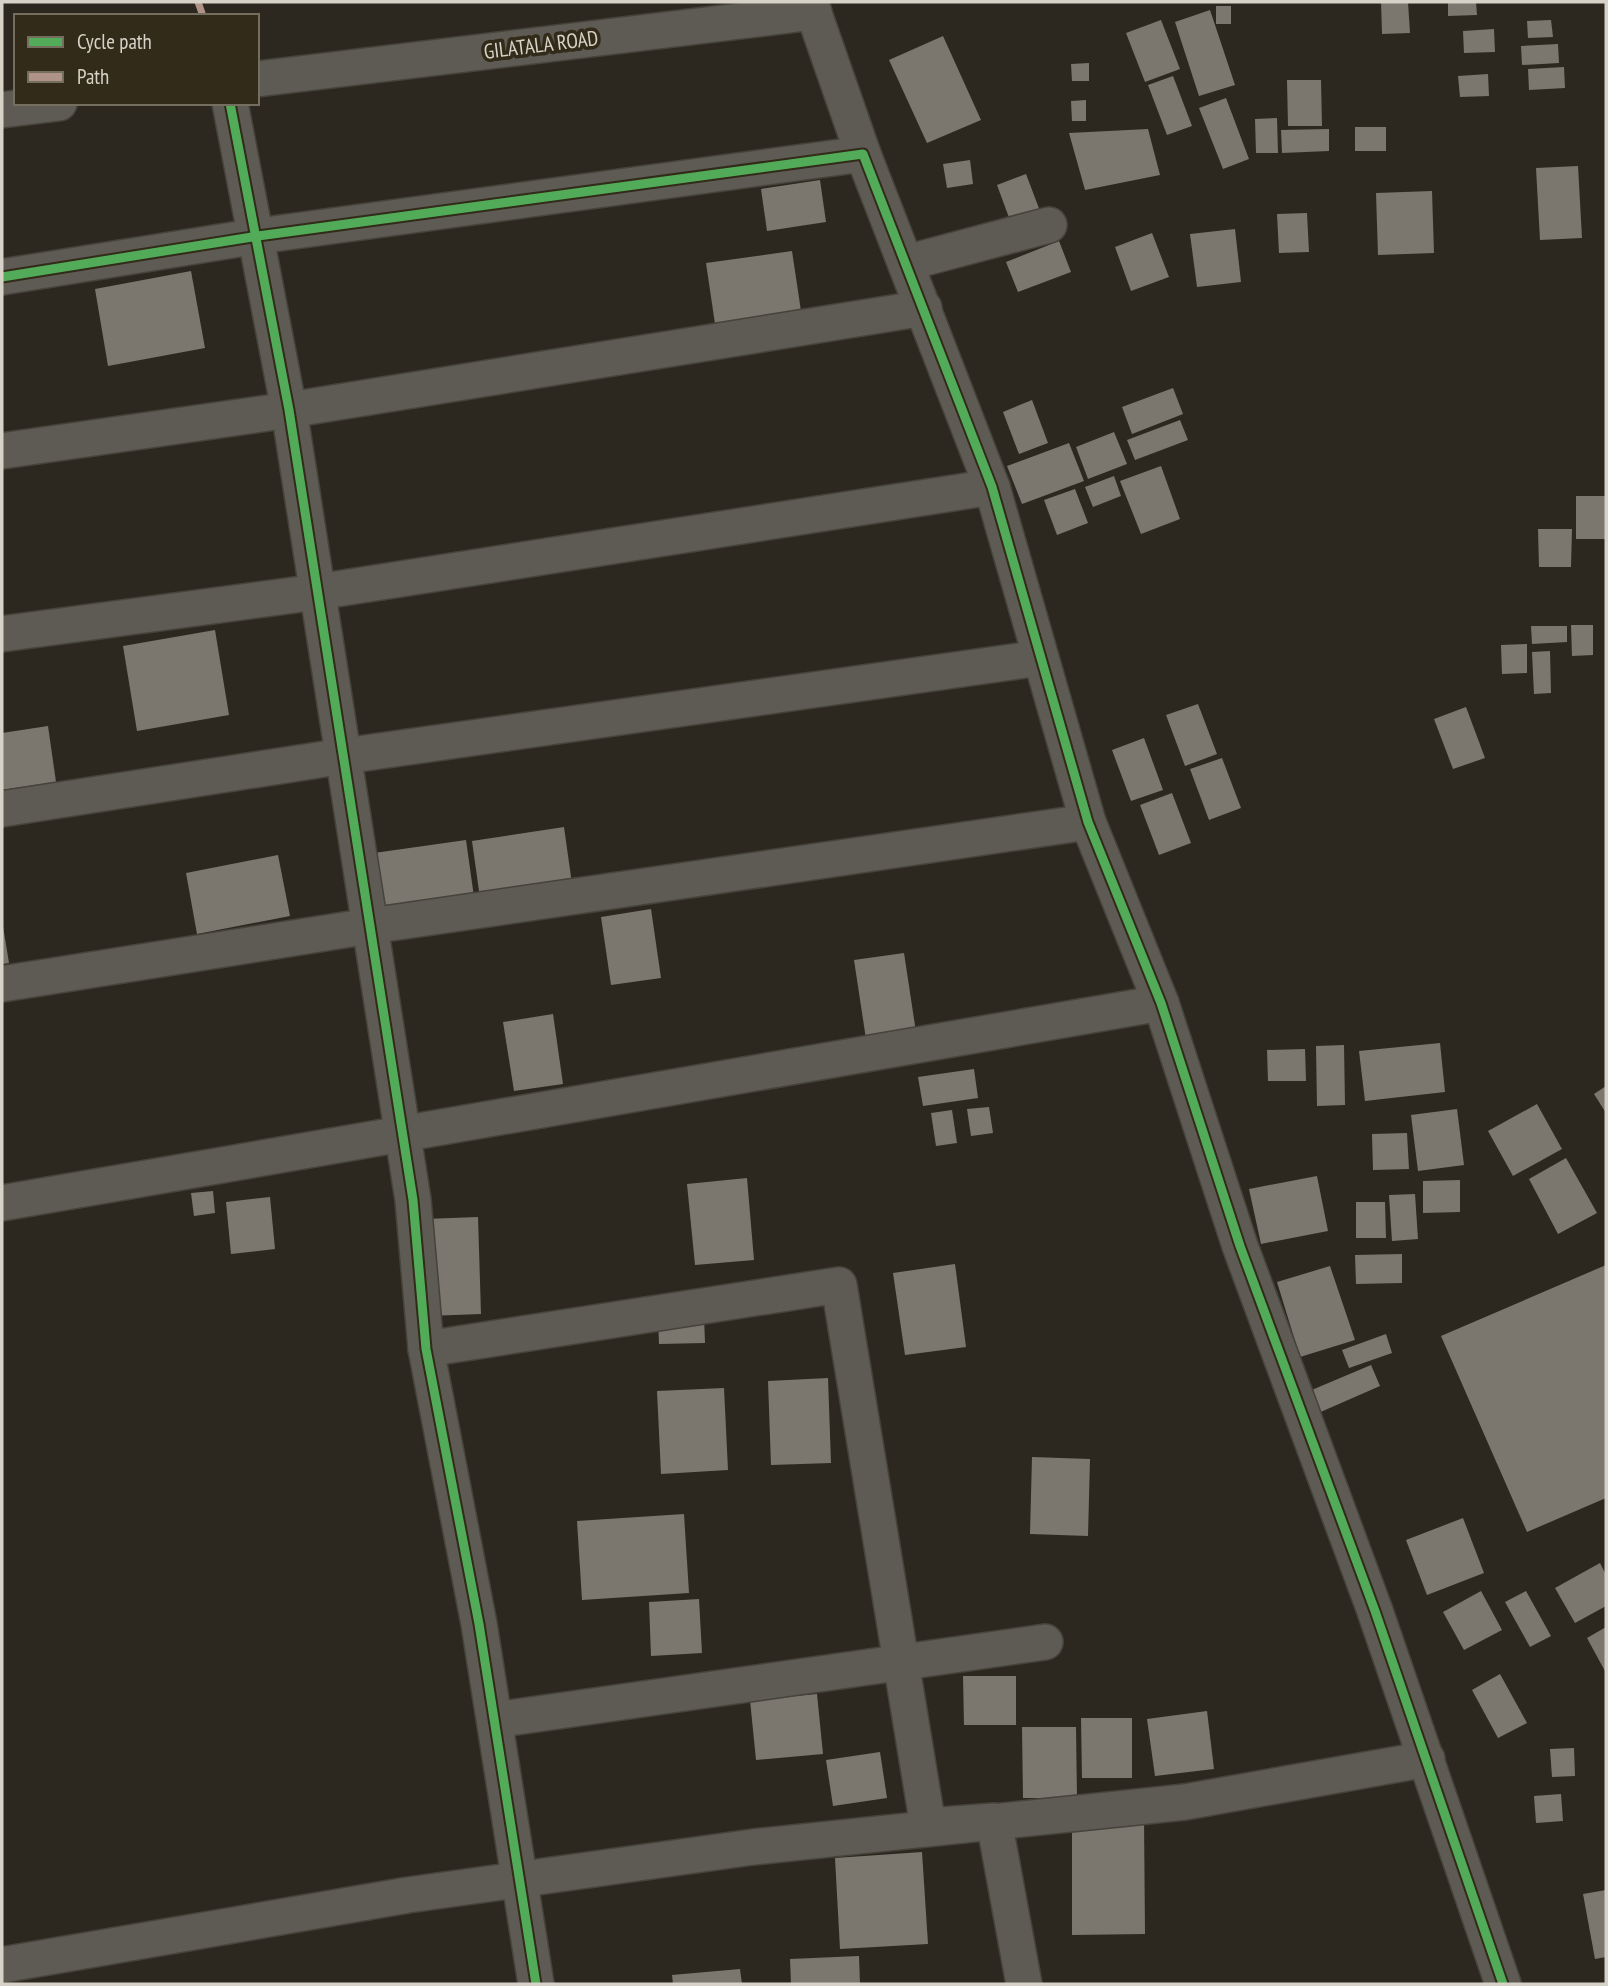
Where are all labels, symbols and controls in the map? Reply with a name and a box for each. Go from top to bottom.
legend [14,14,259,105]
street label: GILATALA ROAD [482,24,600,65]
text: Cycle path [77,28,152,55]
text: Path [77,63,109,90]

